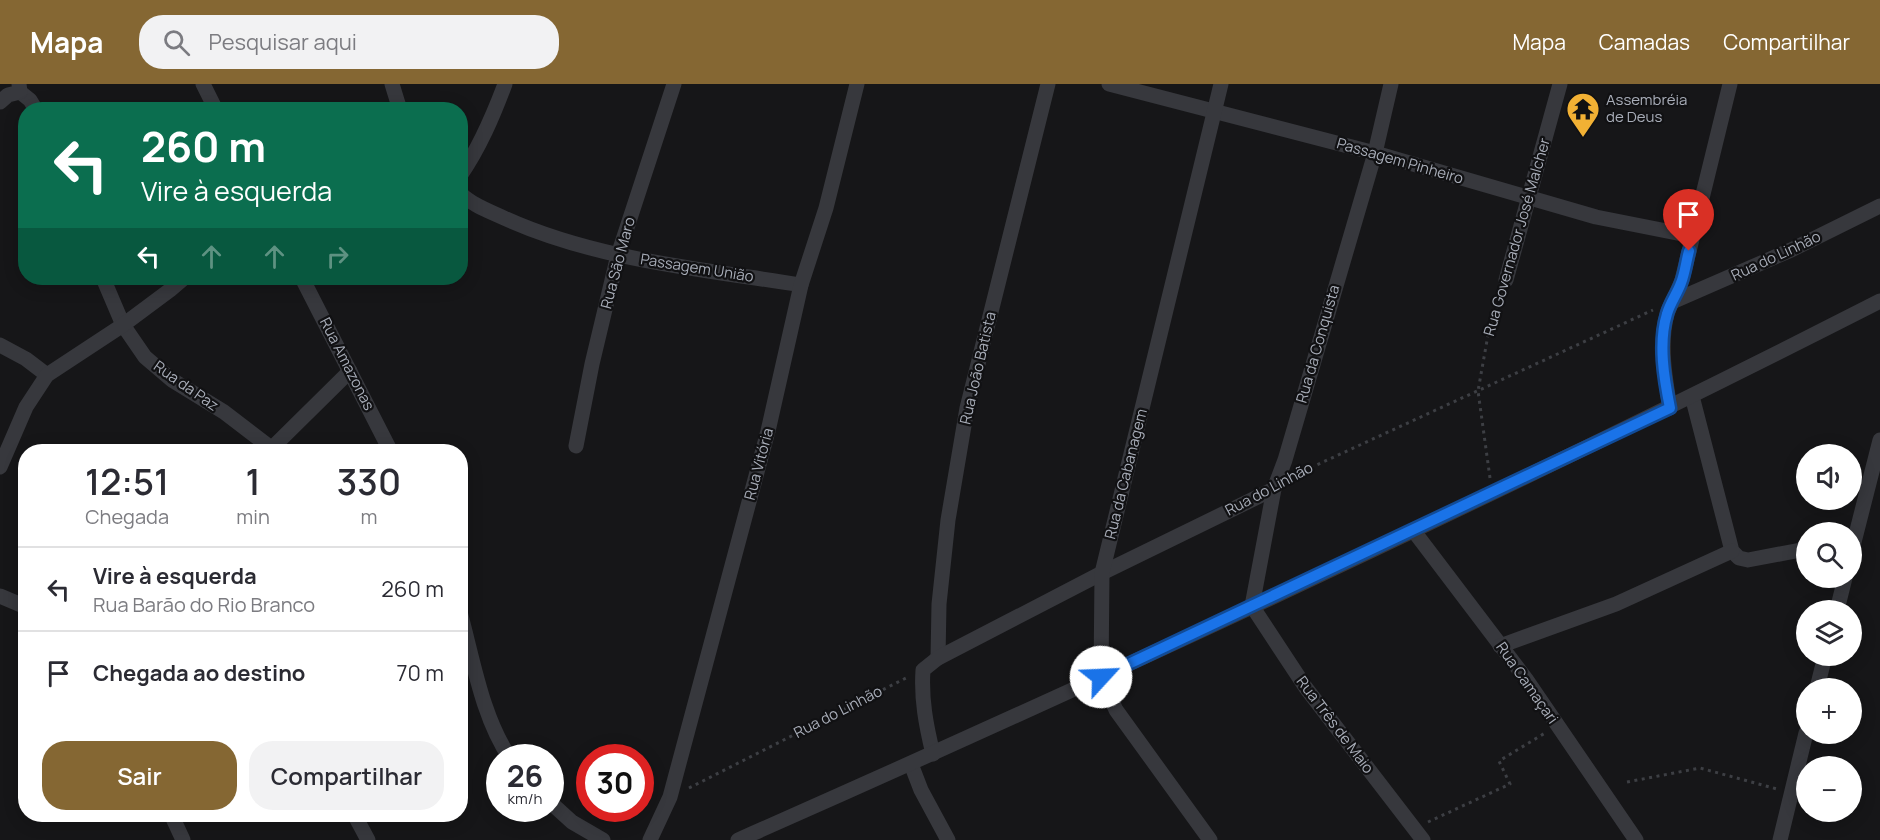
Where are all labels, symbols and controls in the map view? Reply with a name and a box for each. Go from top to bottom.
search box [139,15,559,69]
text: Mapa [30,23,103,61]
icon: search [160,26,193,59]
text: Pesquisar aqui [208,27,357,57]
text: Mapa [1512,28,1566,56]
text: Camadas [1599,28,1690,56]
text: Compartilhar [1723,28,1850,56]
place label: Assembréia de Deus [1606,89,1687,127]
temple icon: Assembréia de Deus [1565,91,1601,138]
text: 260 m [141,117,266,175]
icon: left [42,126,120,204]
street label: Passagem Pinheiro [1334,132,1466,189]
street label: Rua Governador José Malcher [1478,135,1555,338]
text: Vire à esquerda [141,172,332,209]
pin [1663,189,1714,251]
icon: arrive [1672,198,1705,231]
street label: Rua São Maro [595,215,640,311]
street label: Rua do Linhão [1728,226,1824,285]
icon: left [132,240,165,273]
icon: ahead [195,240,228,273]
icon: ahead [258,240,291,273]
icon: right [321,240,354,273]
street label: Passagem União [639,248,755,287]
street label: Rua da Conquista [1291,282,1344,405]
street label: Rua João Batista [954,310,1001,426]
street label: Rua Amazonas [315,314,380,414]
street label: Rua da Paz [150,356,223,416]
street label: Rua da Cabanagem [1099,407,1152,541]
street label: Rua Vitória [739,426,778,502]
map controls [1796,444,1862,822]
button: sound [1796,444,1862,510]
text: 12:51 [85,457,169,506]
text: 1 [245,457,261,506]
text: 330 [337,457,401,506]
street label: Rua do Linhão [1221,457,1316,521]
text: Chegada [85,503,169,530]
text: min [236,503,270,530]
text: m [360,503,377,530]
button: search [1796,522,1862,588]
text: Vire à esquerda [93,561,257,591]
icon: left [42,573,75,606]
text: 260 m [381,574,444,604]
text: Rua Barão do Rio Branco [93,591,315,618]
button: layers [1796,600,1862,666]
street label: Rua Camaçari [1491,638,1563,728]
position arrow [1069,645,1133,709]
icon: arrive [42,657,75,690]
text: Chegada ao destino [93,658,305,688]
text: 70 m [396,658,444,688]
street label: Rua Três de Maio [1292,672,1379,778]
button: + [1796,678,1862,744]
street label: Rua do Linhão [790,680,886,743]
button: Sair [42,741,237,810]
button: Compartilhar [249,741,444,810]
speed limit sign: 30 [576,744,654,822]
text: 26 [507,755,543,796]
button: − [1796,756,1862,822]
text: km/h [508,788,542,809]

